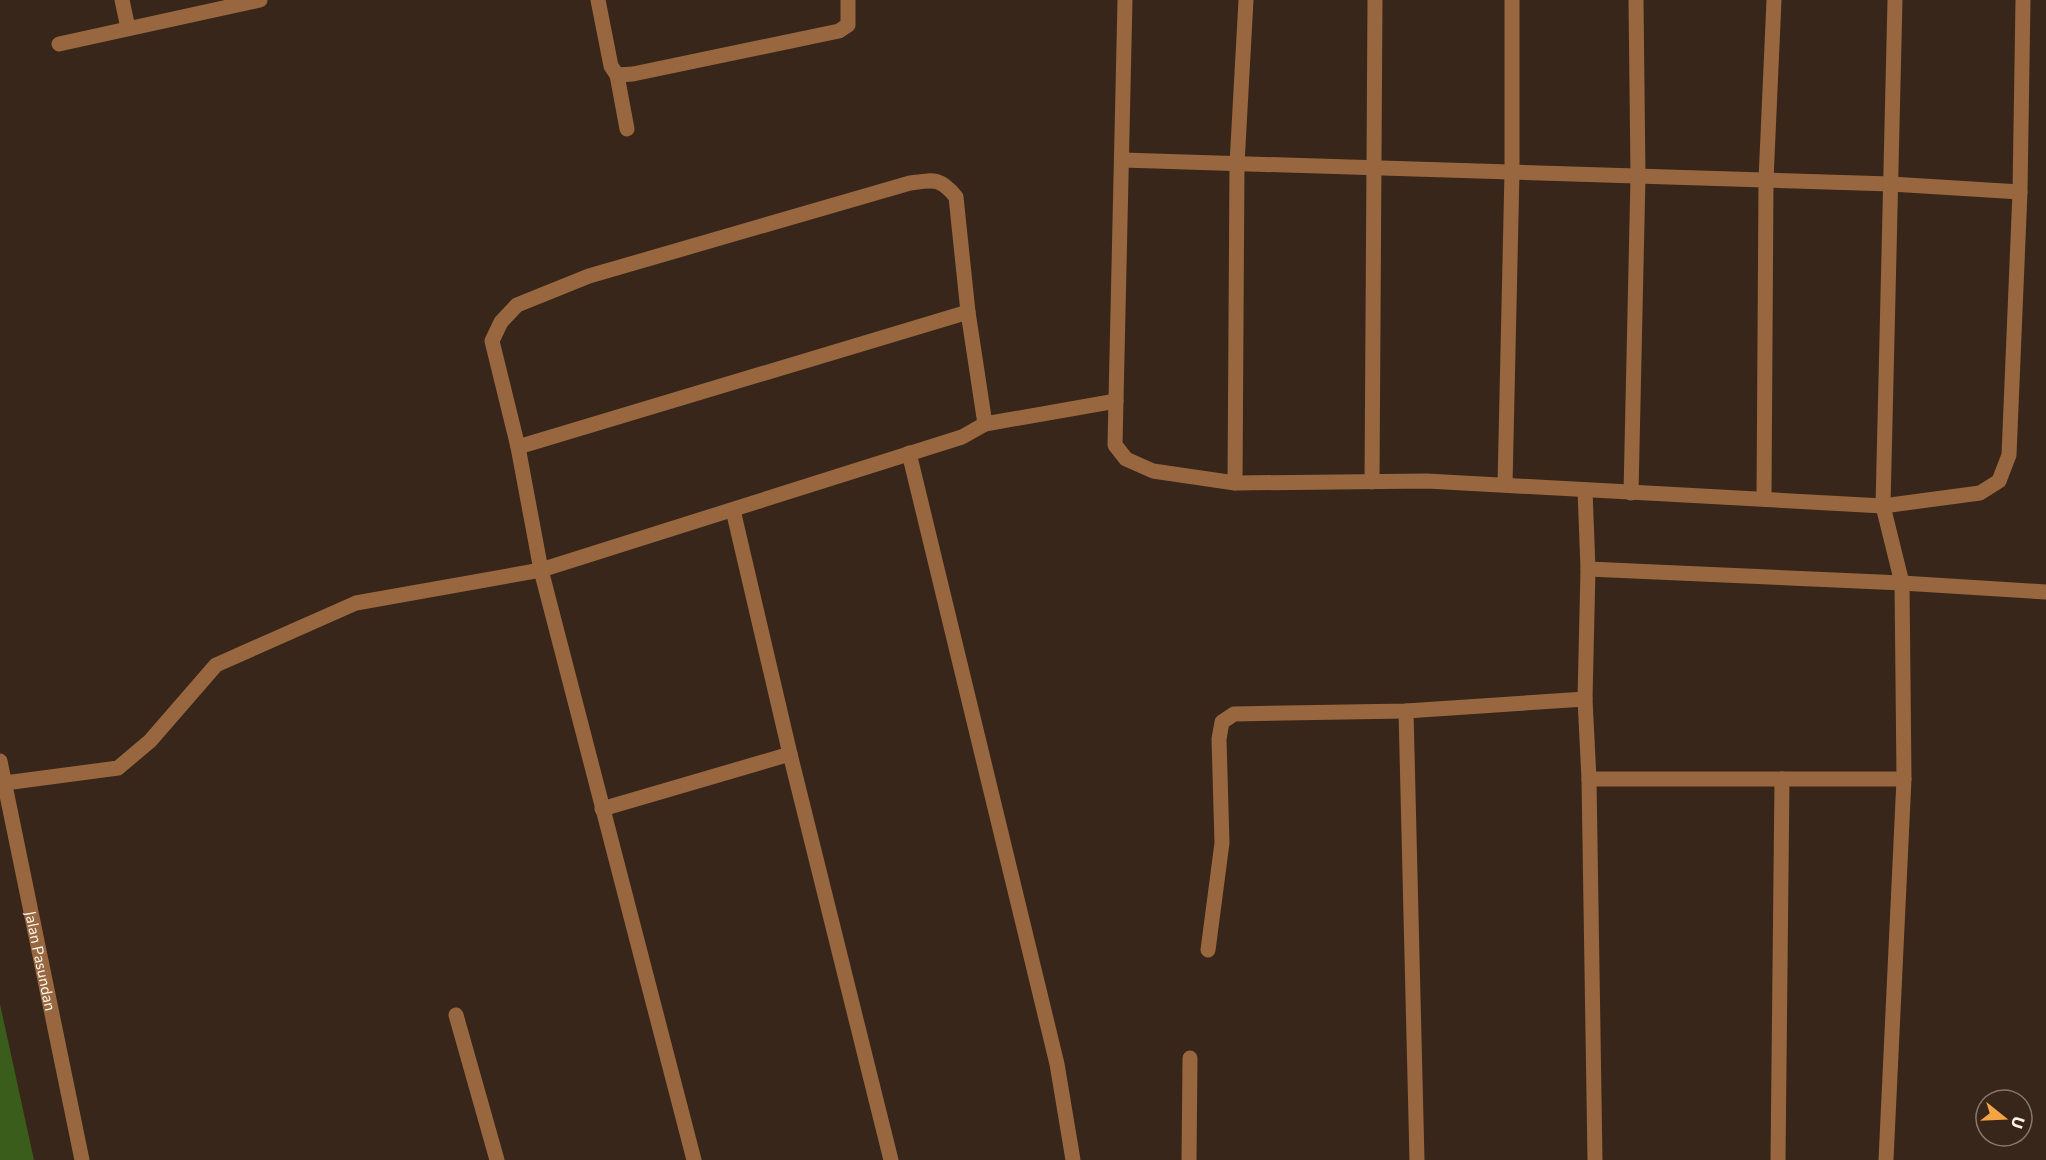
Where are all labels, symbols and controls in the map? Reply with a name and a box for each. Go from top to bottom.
street label: Jalan Pasundan [22,909,60,1012]
north arrow [1974,1088,2034,1148]
text: U [2008,1114,2030,1131]

